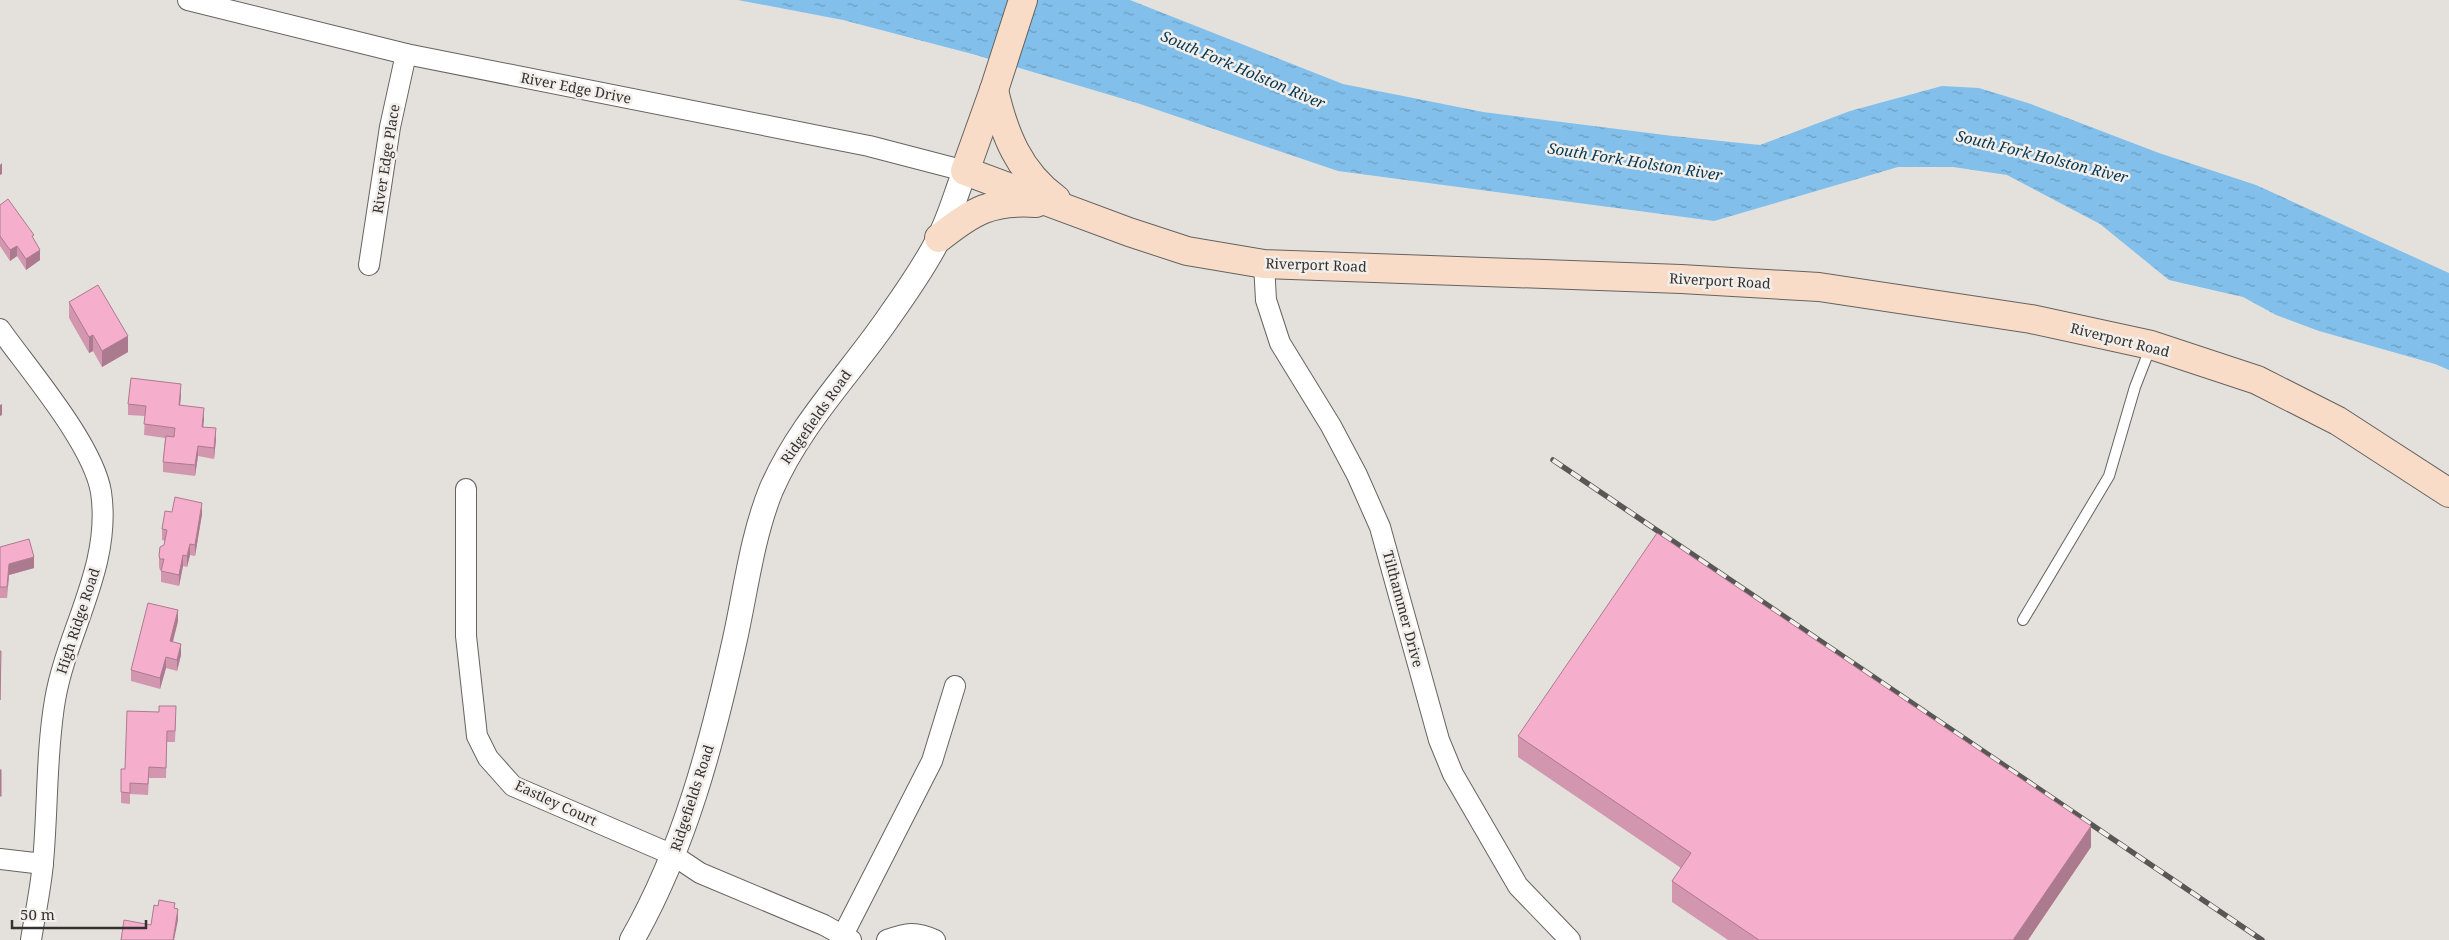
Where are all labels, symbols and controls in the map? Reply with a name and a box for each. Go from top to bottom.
water label: South Fork Holston River [1158,25,1329,113]
street label: River Edge Drive [519,67,633,108]
street label: River Edge Place [367,103,404,215]
water label: South Fork Holston River [1954,125,2131,187]
water label: South Fork Holston River [1546,137,1725,185]
street label: Riverport Road [1265,253,1367,276]
street label: Riverport Road [1669,268,1772,293]
street label: Riverport Road [2069,318,2172,361]
street label: Ridgefields Road [776,366,855,467]
street label: Tilthammer Drive [1379,548,1428,669]
street label: High Ridge Road [51,565,104,676]
street label: Ridgefields Road [665,742,718,853]
street label: Eastley Court [512,775,600,830]
scale bar [12,898,146,930]
text: 50 m [20,904,55,924]

